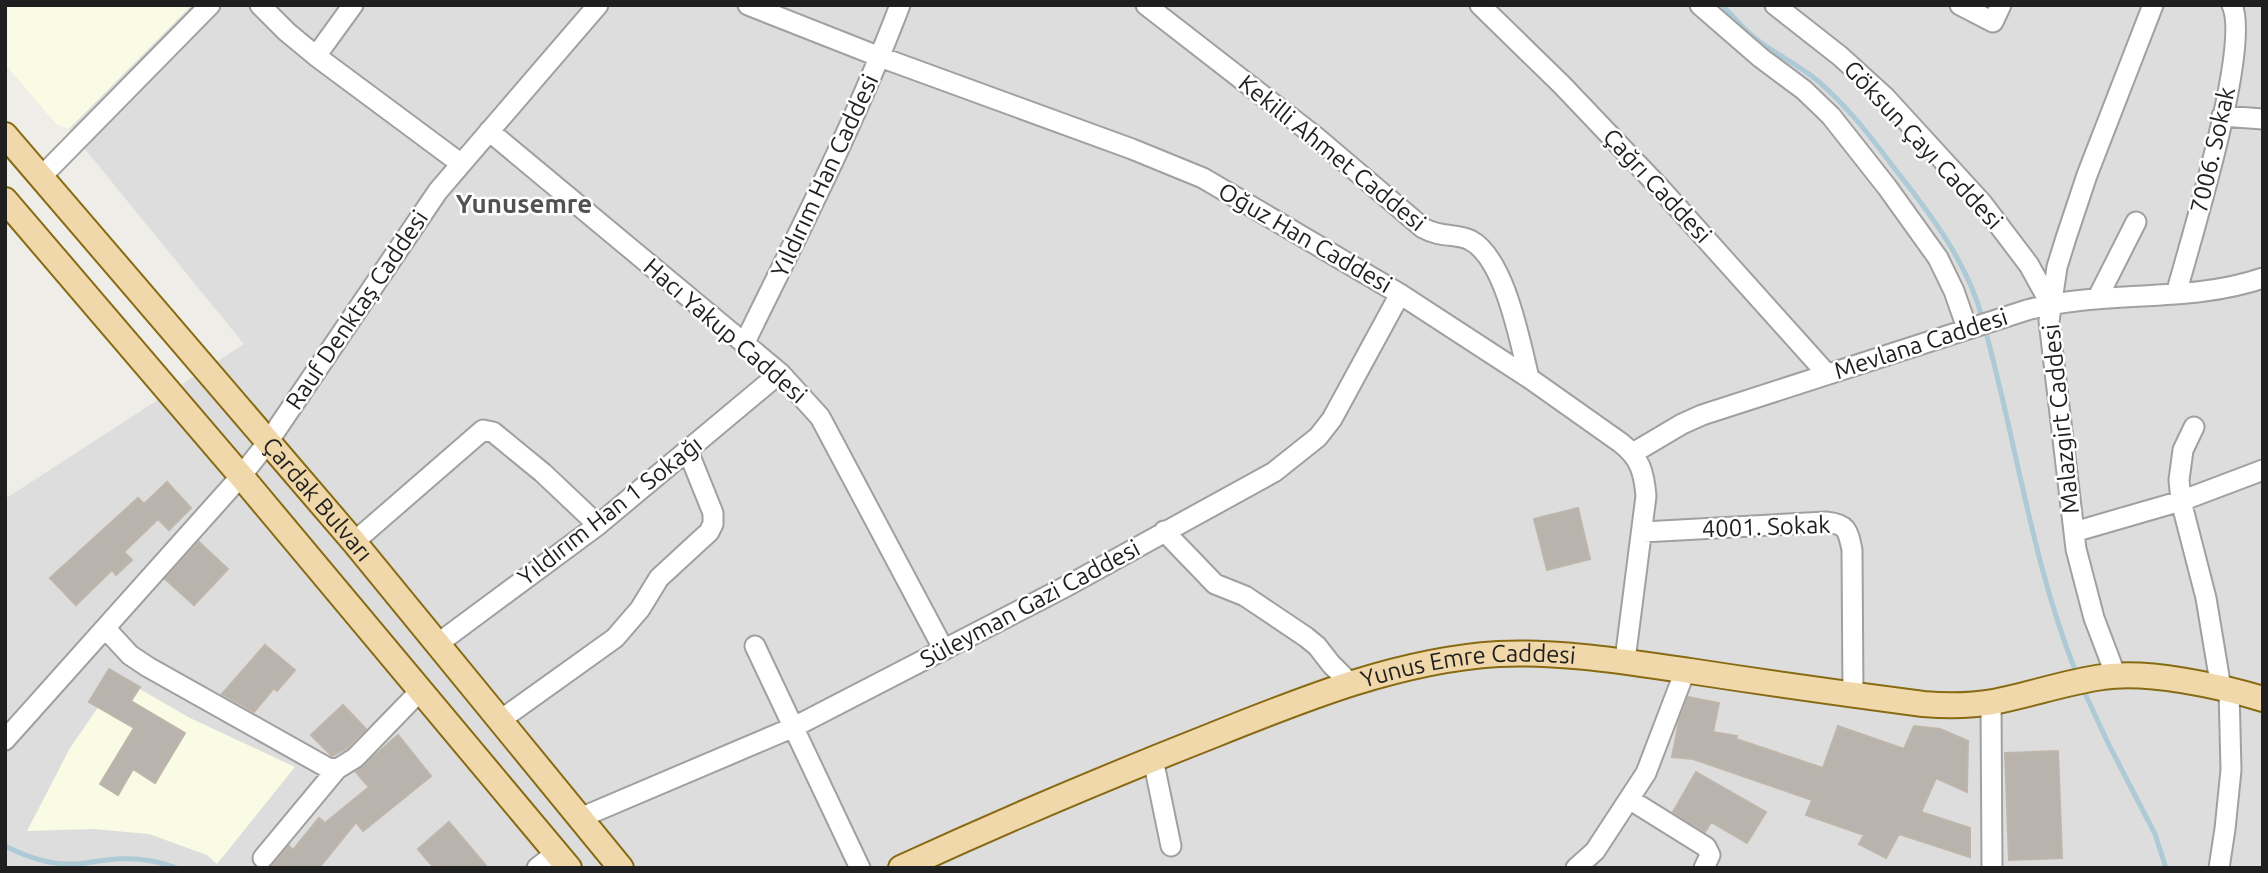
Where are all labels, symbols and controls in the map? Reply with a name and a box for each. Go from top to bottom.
street label: Göksun Çayı Caddesi [1838,55,2008,234]
street label: Kekilli Ahmet Caddesi [1234,69,1431,236]
street label: Yıldırım Han Caddesi [766,70,883,282]
street label: 7006. Sokak [2185,84,2240,216]
street label: Çağrı Caddesi [1598,123,1717,248]
street label: Oğuz Han Caddesi [1214,177,1397,298]
district label: Yunusemre [456,189,592,218]
street label: Rauf Denktaş Caddesi [280,205,433,414]
street label: Hacı Yakup Caddesi [638,253,812,409]
street label: Mevlana Caddesi [1831,303,2011,384]
street label: Malazgirt Caddesi [2037,323,2084,515]
street label: Yıldırım Han 1 Sokağı [512,430,707,591]
street label: Çardak Bulvarı [257,432,378,567]
street label: 4001. Sokak [1701,511,1831,542]
street label: Süleyman Gazi Caddesi [915,534,1144,673]
street label: Yunus Emre Caddesi [1358,639,1577,693]

